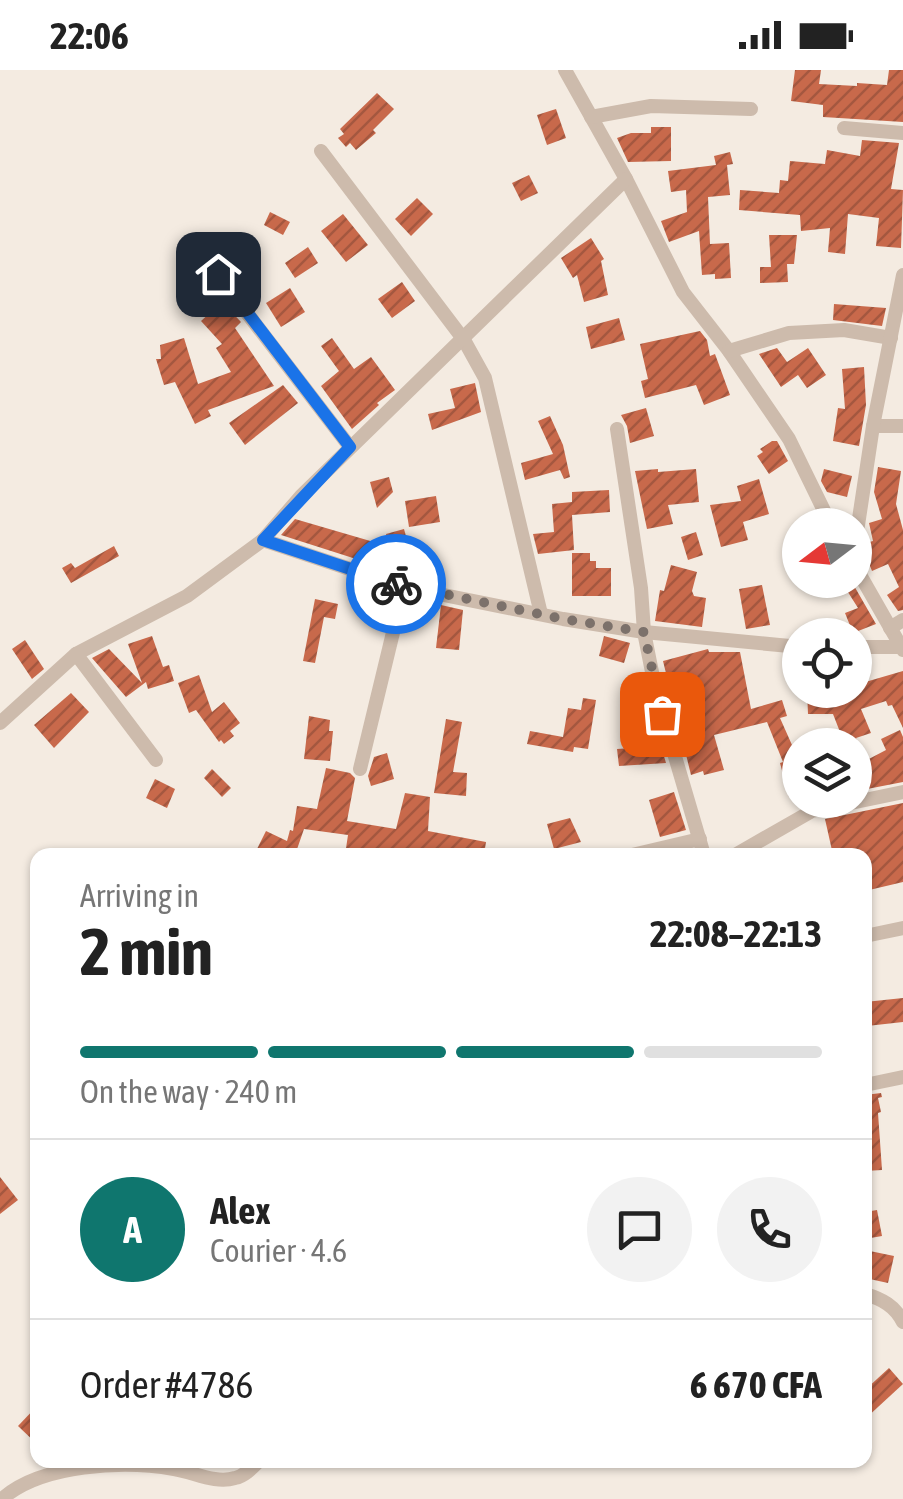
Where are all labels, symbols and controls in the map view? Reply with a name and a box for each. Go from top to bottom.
text: 22:06 [50,14,129,57]
pin [176,232,261,317]
icon: home [191,247,246,302]
north arrow [782,508,872,598]
map controls [782,508,872,818]
courier [346,534,446,634]
icon: bike [369,557,424,612]
button: locate [782,618,872,708]
pin [620,672,705,757]
icon: bag [635,687,690,742]
button: layers [782,728,872,818]
text: Arriving in [80,877,199,914]
text: 22:08–22:13 [650,912,822,955]
text: 2 min [80,914,213,989]
text: On the way · 240 m [80,1073,297,1110]
button: chat [587,1177,692,1282]
button: phone [717,1177,822,1282]
text: Alex [210,1189,271,1232]
text: A [123,1208,142,1251]
text: Courier · 4.6 [210,1232,347,1269]
text: Order #4786 [80,1363,253,1406]
text: 6 670 CFA [690,1363,822,1406]

